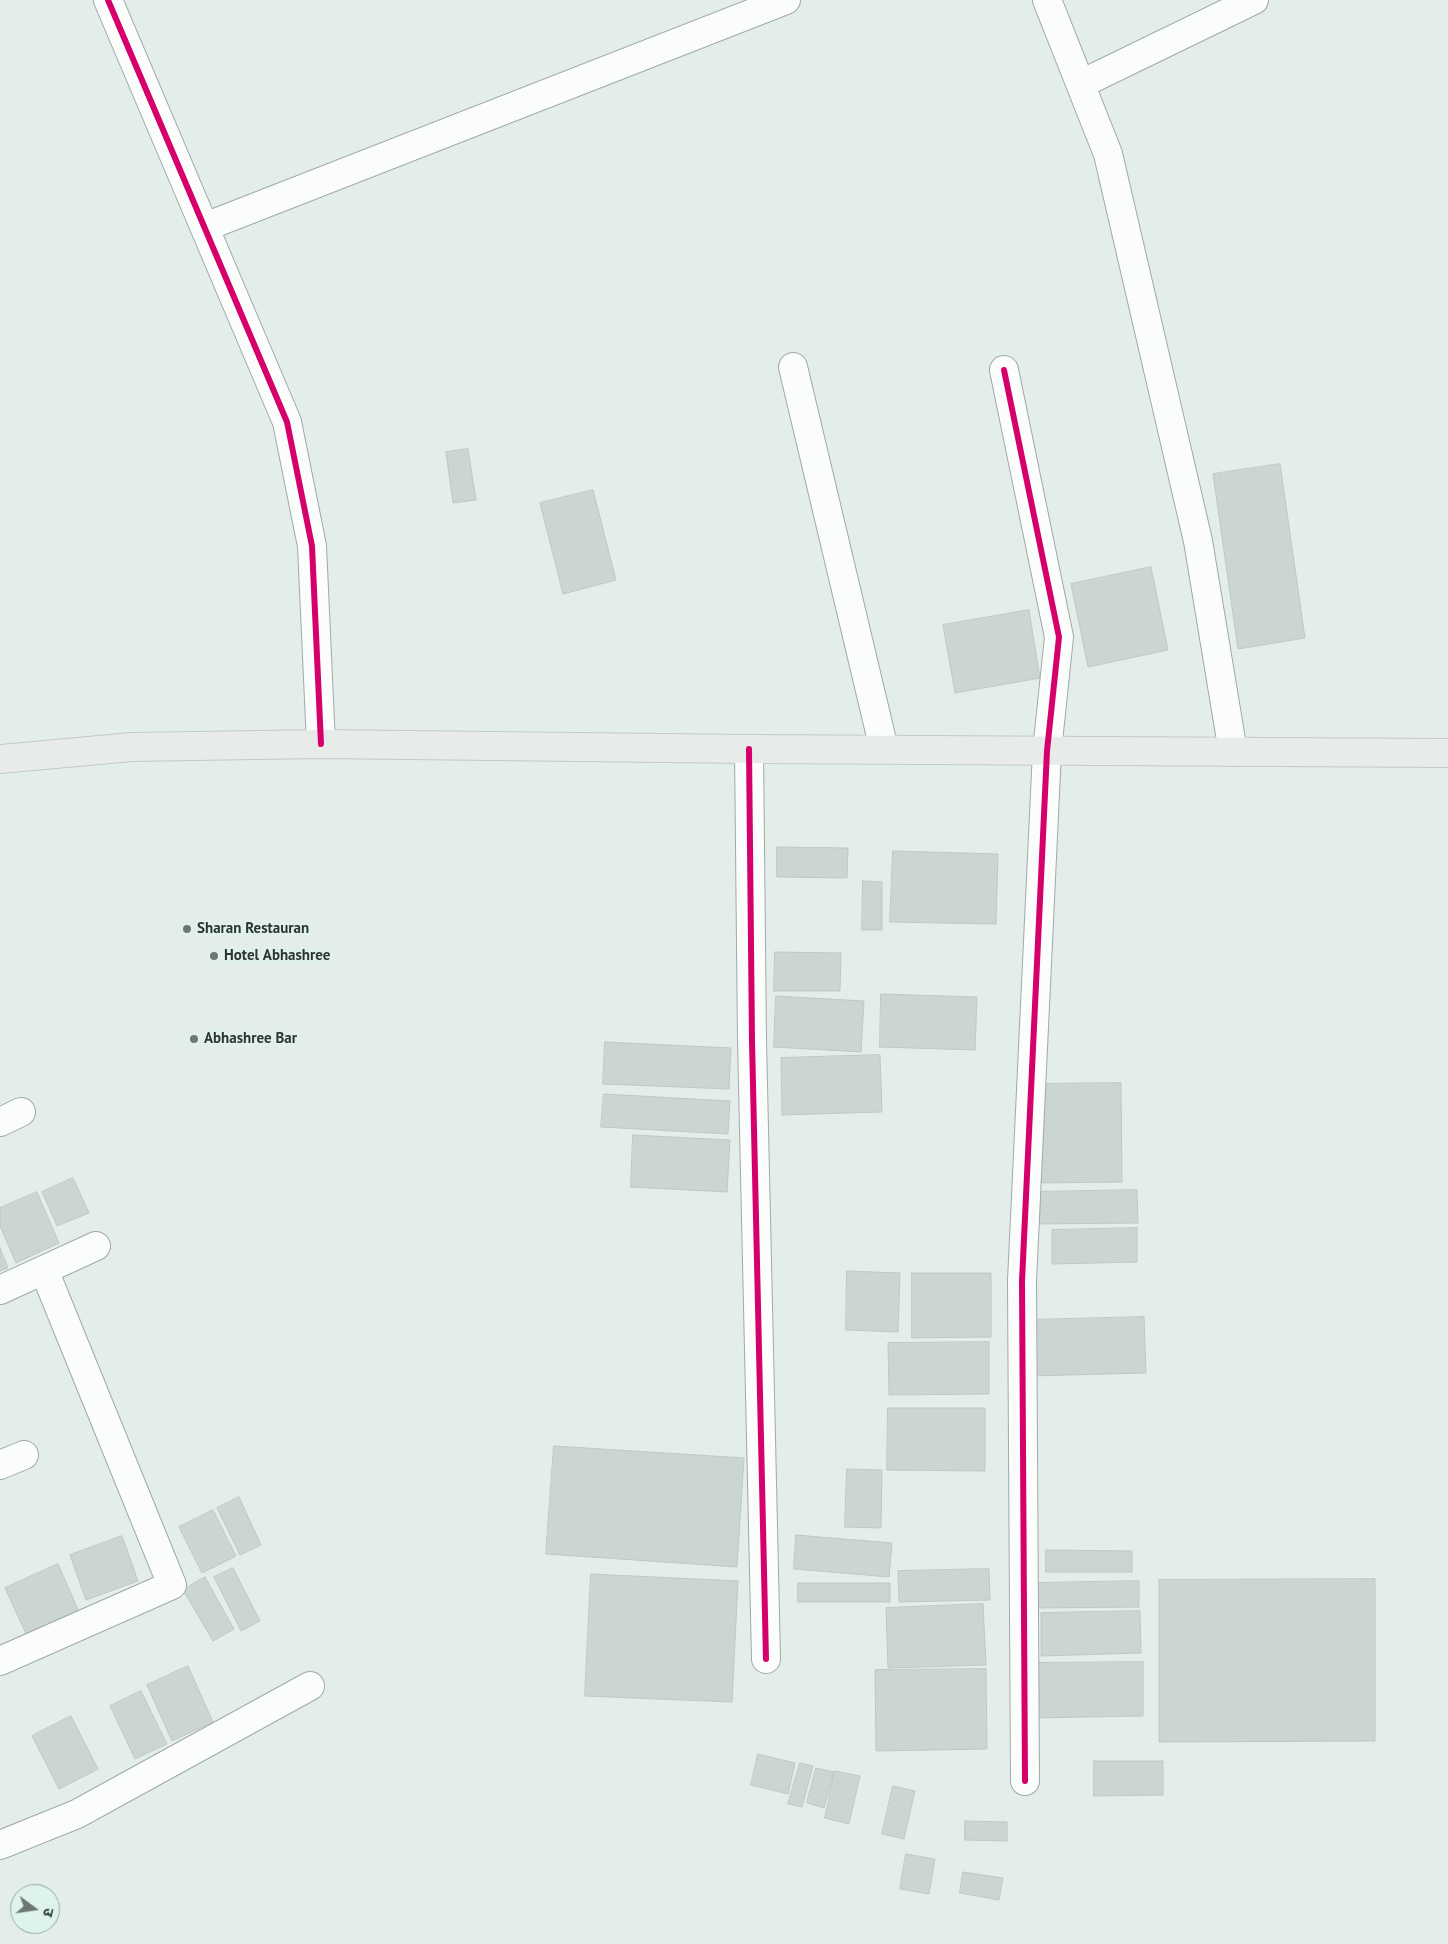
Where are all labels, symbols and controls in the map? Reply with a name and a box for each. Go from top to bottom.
place label: Sharan Restauran [197,920,309,938]
marker: Sharan Restauran [181,923,193,935]
place label: Hotel Abhashree [224,947,330,965]
marker: Hotel Abhashree [208,950,220,962]
place label: Abhashree Bar [204,1030,297,1048]
marker: Abhashree Bar [188,1033,200,1045]
north arrow [10,1884,60,1934]
text: उ [39,1906,58,1919]

